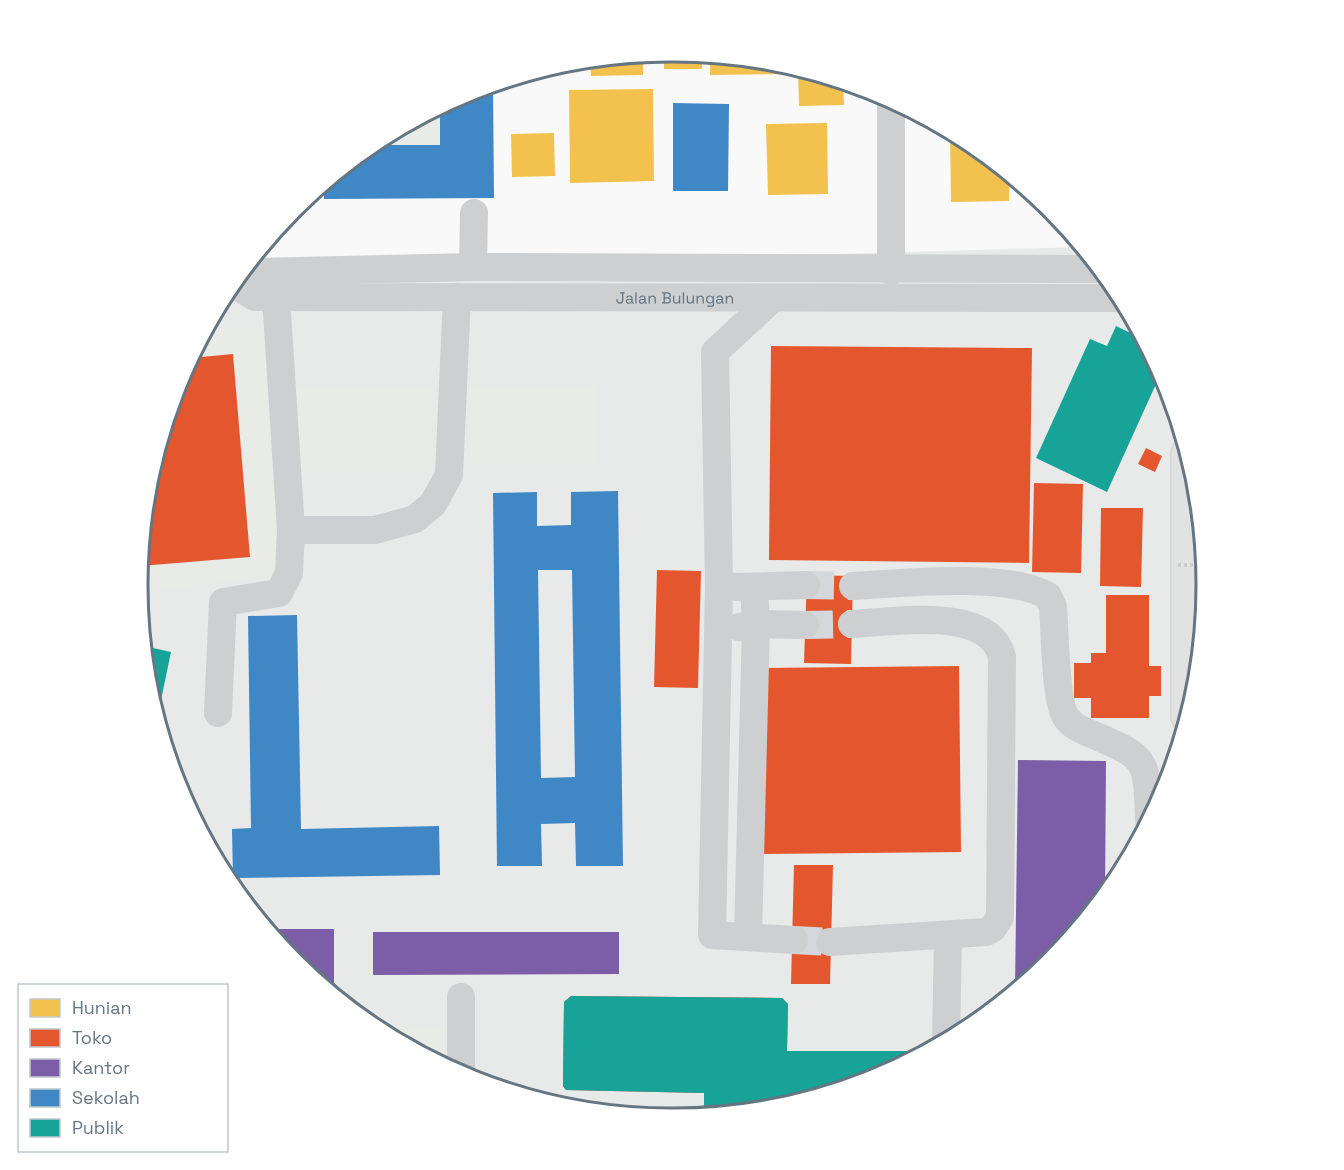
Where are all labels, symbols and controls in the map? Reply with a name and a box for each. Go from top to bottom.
street label: Jalan Bulungan [616,287,734,308]
legend [18,984,228,1152]
text: Hunian [72,996,132,1019]
text: Toko [72,1026,112,1049]
text: Kantor [72,1056,130,1079]
text: Sekolah [72,1086,140,1109]
text: Publik [72,1116,124,1139]

